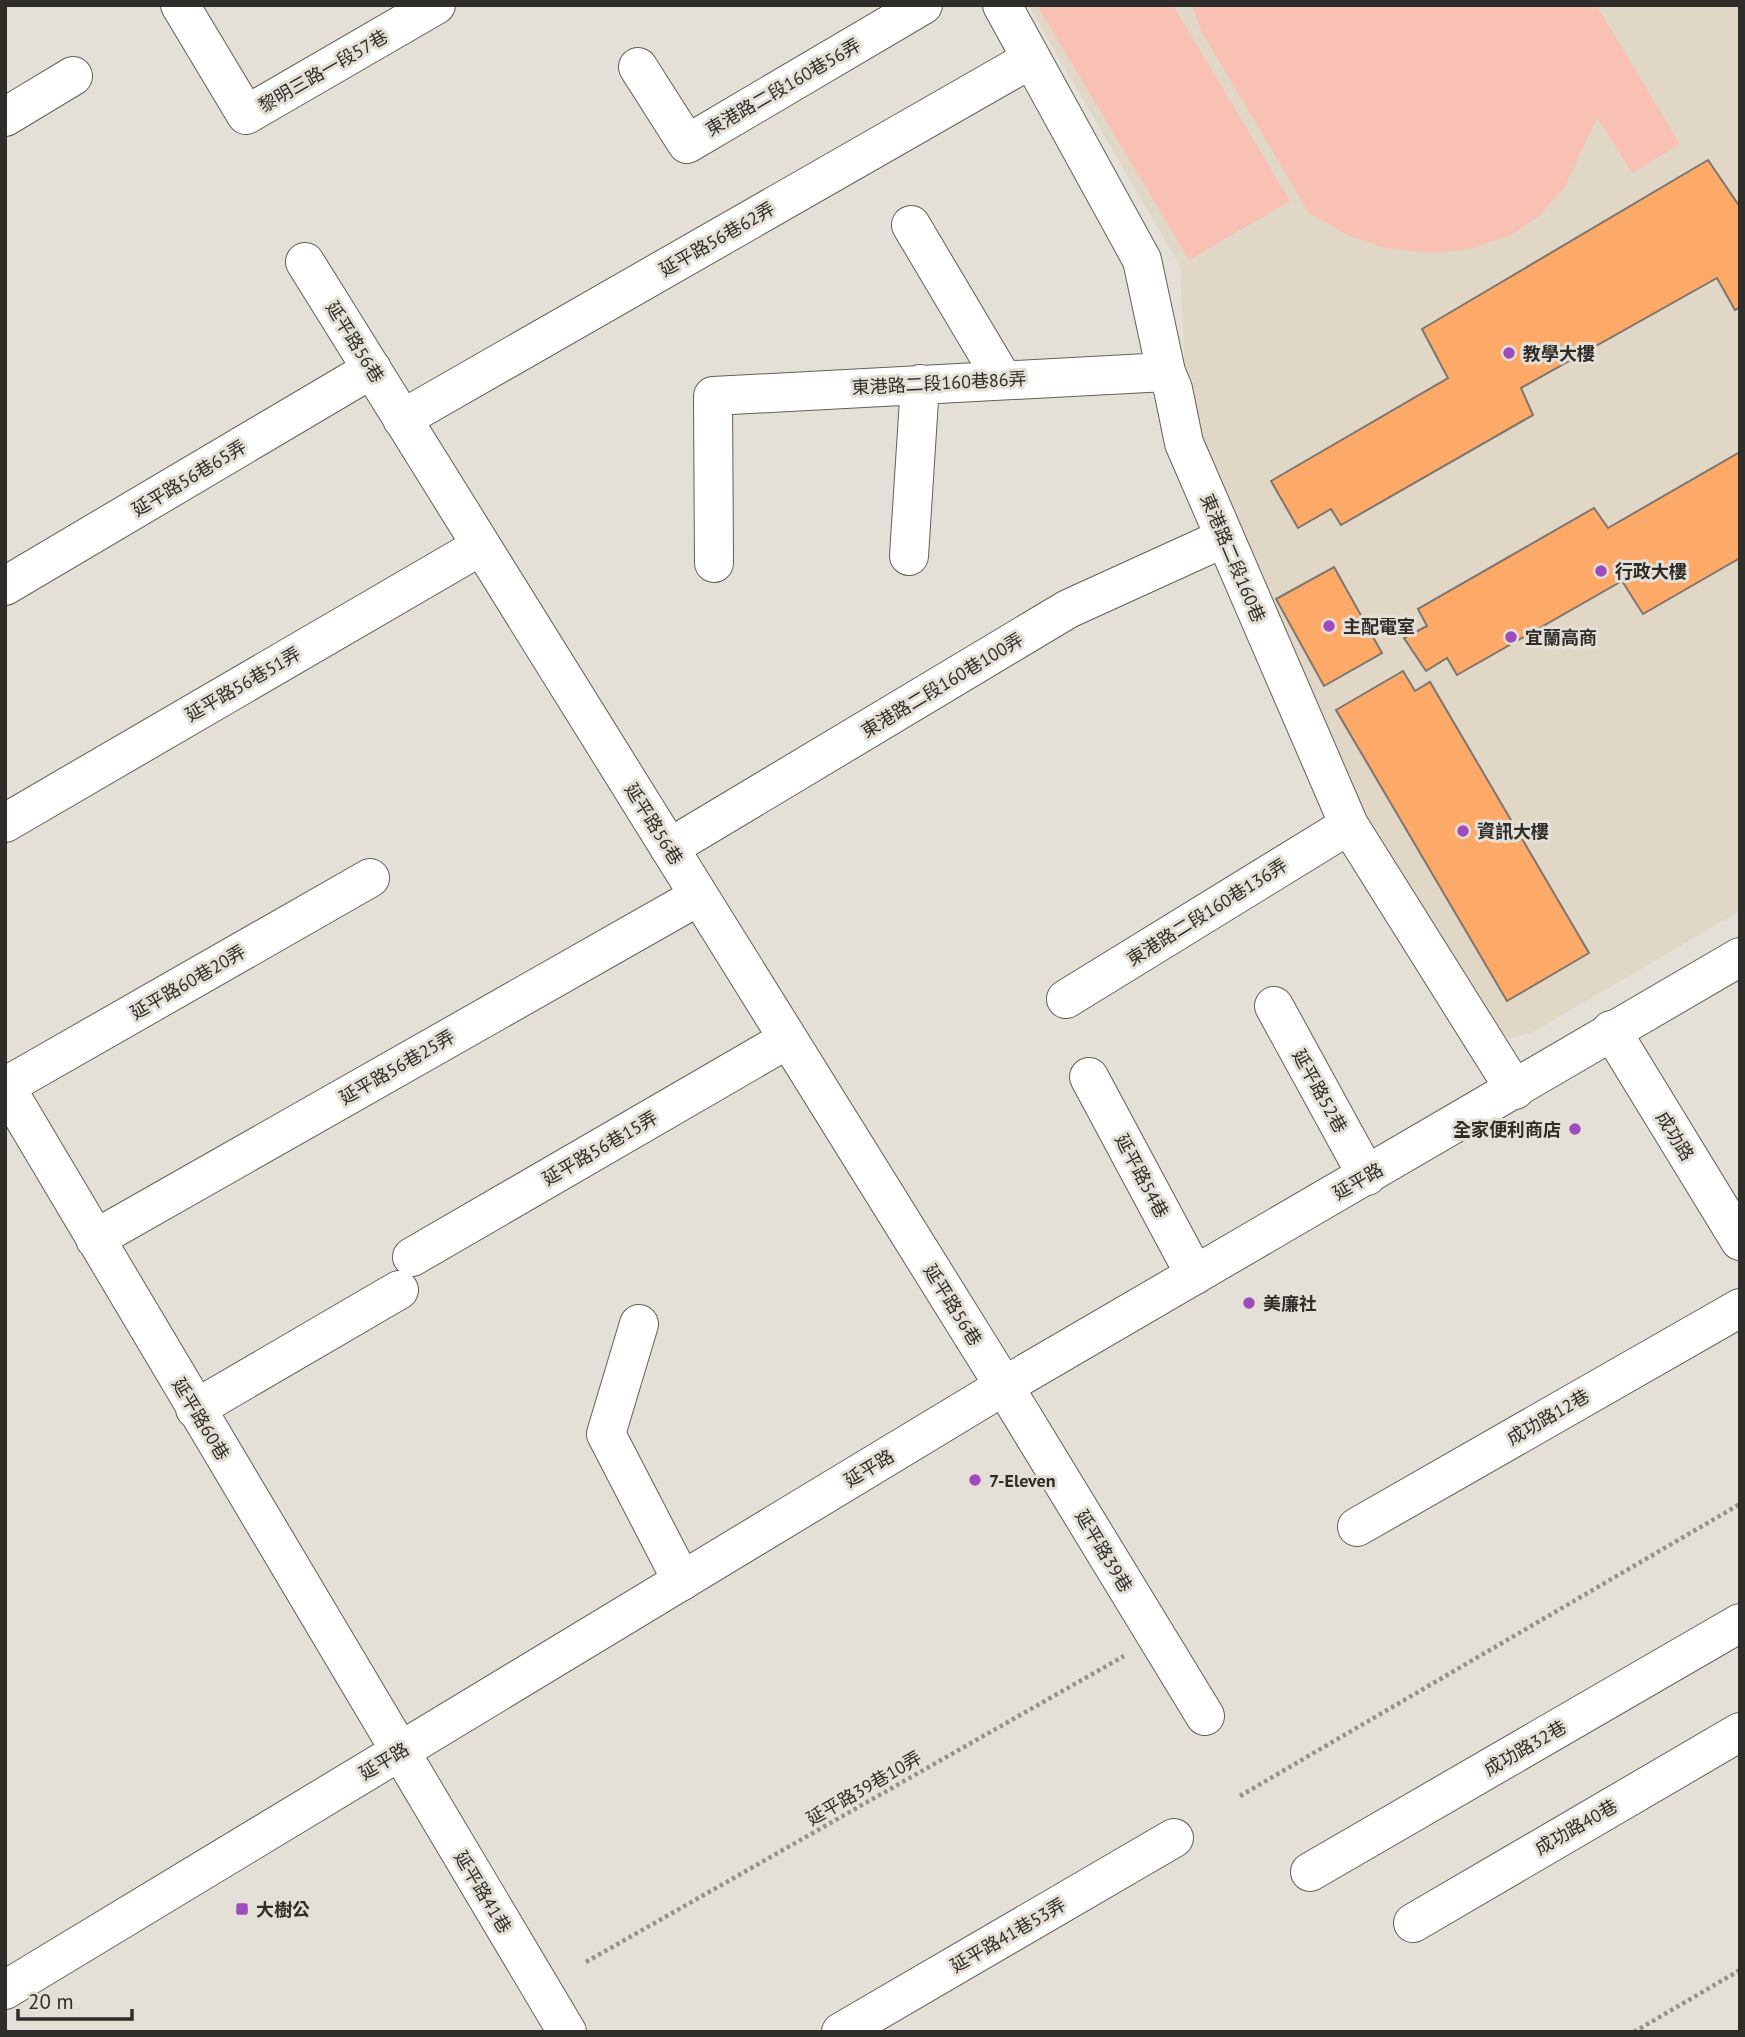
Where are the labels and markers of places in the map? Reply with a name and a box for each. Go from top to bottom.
place label: 教學大樓 [1523,342,1595,365]
marker: 教學大樓 [1501,345,1517,361]
place label: 行政大樓 [1615,560,1687,583]
marker: 行政大樓 [1593,563,1609,579]
place label: 主配電室 [1343,615,1415,638]
marker: 主配電室 [1321,618,1337,634]
place label: 宜蘭高商 [1525,626,1597,649]
marker: 宜蘭高商 [1503,629,1519,645]
place label: 資訊大樓 [1477,820,1549,843]
marker: 資訊大樓 [1455,823,1471,839]
place label: 全家便利商店 [1453,1118,1561,1141]
marker: 全家便利商店 [1567,1121,1583,1137]
place label: 美廉社 [1263,1292,1317,1315]
marker: 美廉社 [1241,1295,1257,1311]
place label: 7-Eleven [989,1469,1056,1492]
marker: 7-Eleven [967,1472,983,1488]
place label: 大樹公 [256,1898,310,1921]
marker: 大樹公 [234,1901,250,1917]

